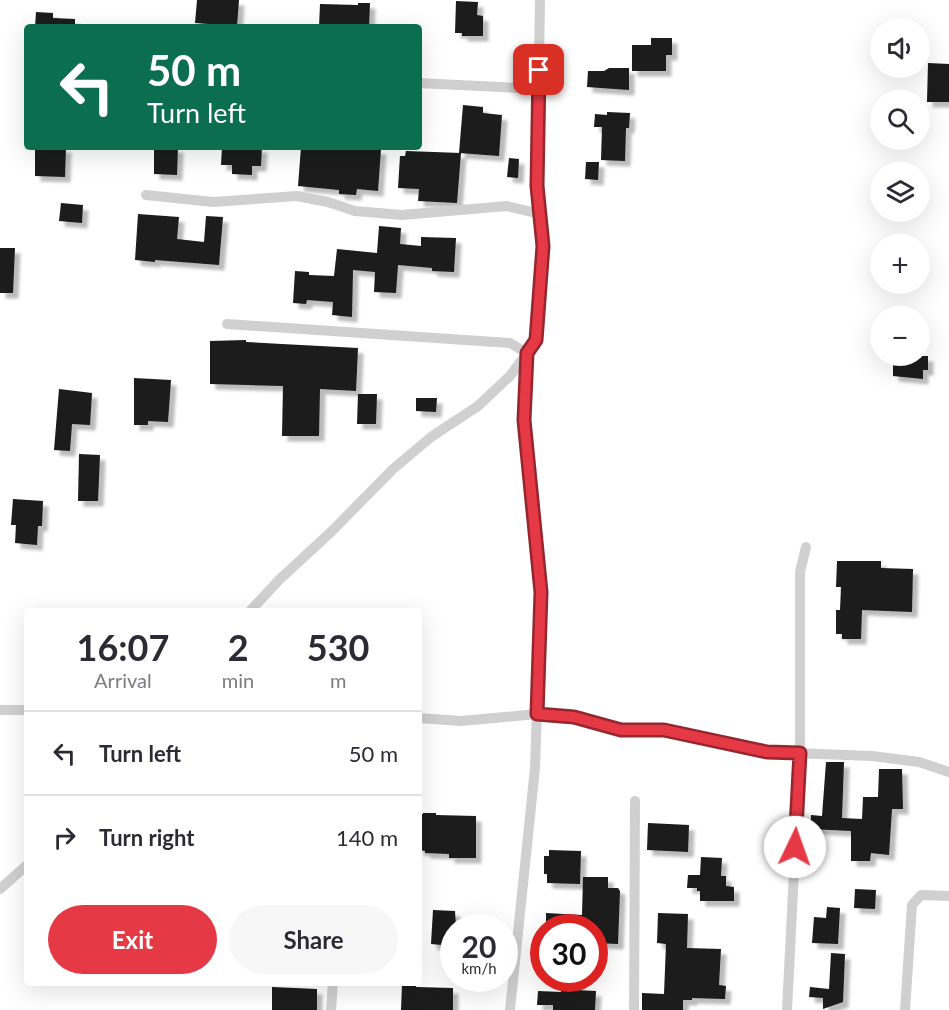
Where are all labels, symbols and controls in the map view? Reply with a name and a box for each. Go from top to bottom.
map controls [870,18,930,366]
button: sound [870,18,930,78]
pin [513,44,564,95]
text: 50 m [147,45,241,95]
icon: left [48,48,126,126]
icon: arrive [522,53,555,86]
button: search [870,90,930,150]
text: Turn left [147,96,246,129]
button: layers [870,162,930,222]
button: + [870,234,930,294]
button: − [870,306,930,366]
text: 16:07 [77,625,169,669]
text: 2 [228,625,249,669]
text: 530 [307,625,369,669]
text: Arrival [94,668,152,692]
text: min [222,668,254,692]
text: m [330,668,346,692]
icon: left [48,737,81,770]
text: Turn left [99,740,181,767]
text: 50 m [349,740,398,767]
position arrow [763,815,827,879]
icon: right [48,821,81,854]
text: Turn right [99,824,194,851]
text: 140 m [336,824,398,851]
button: Exit [48,905,217,974]
button: Share [229,905,398,974]
speed limit sign: 30 [530,914,608,992]
text: 20 [462,928,496,964]
text: km/h [461,959,497,977]

